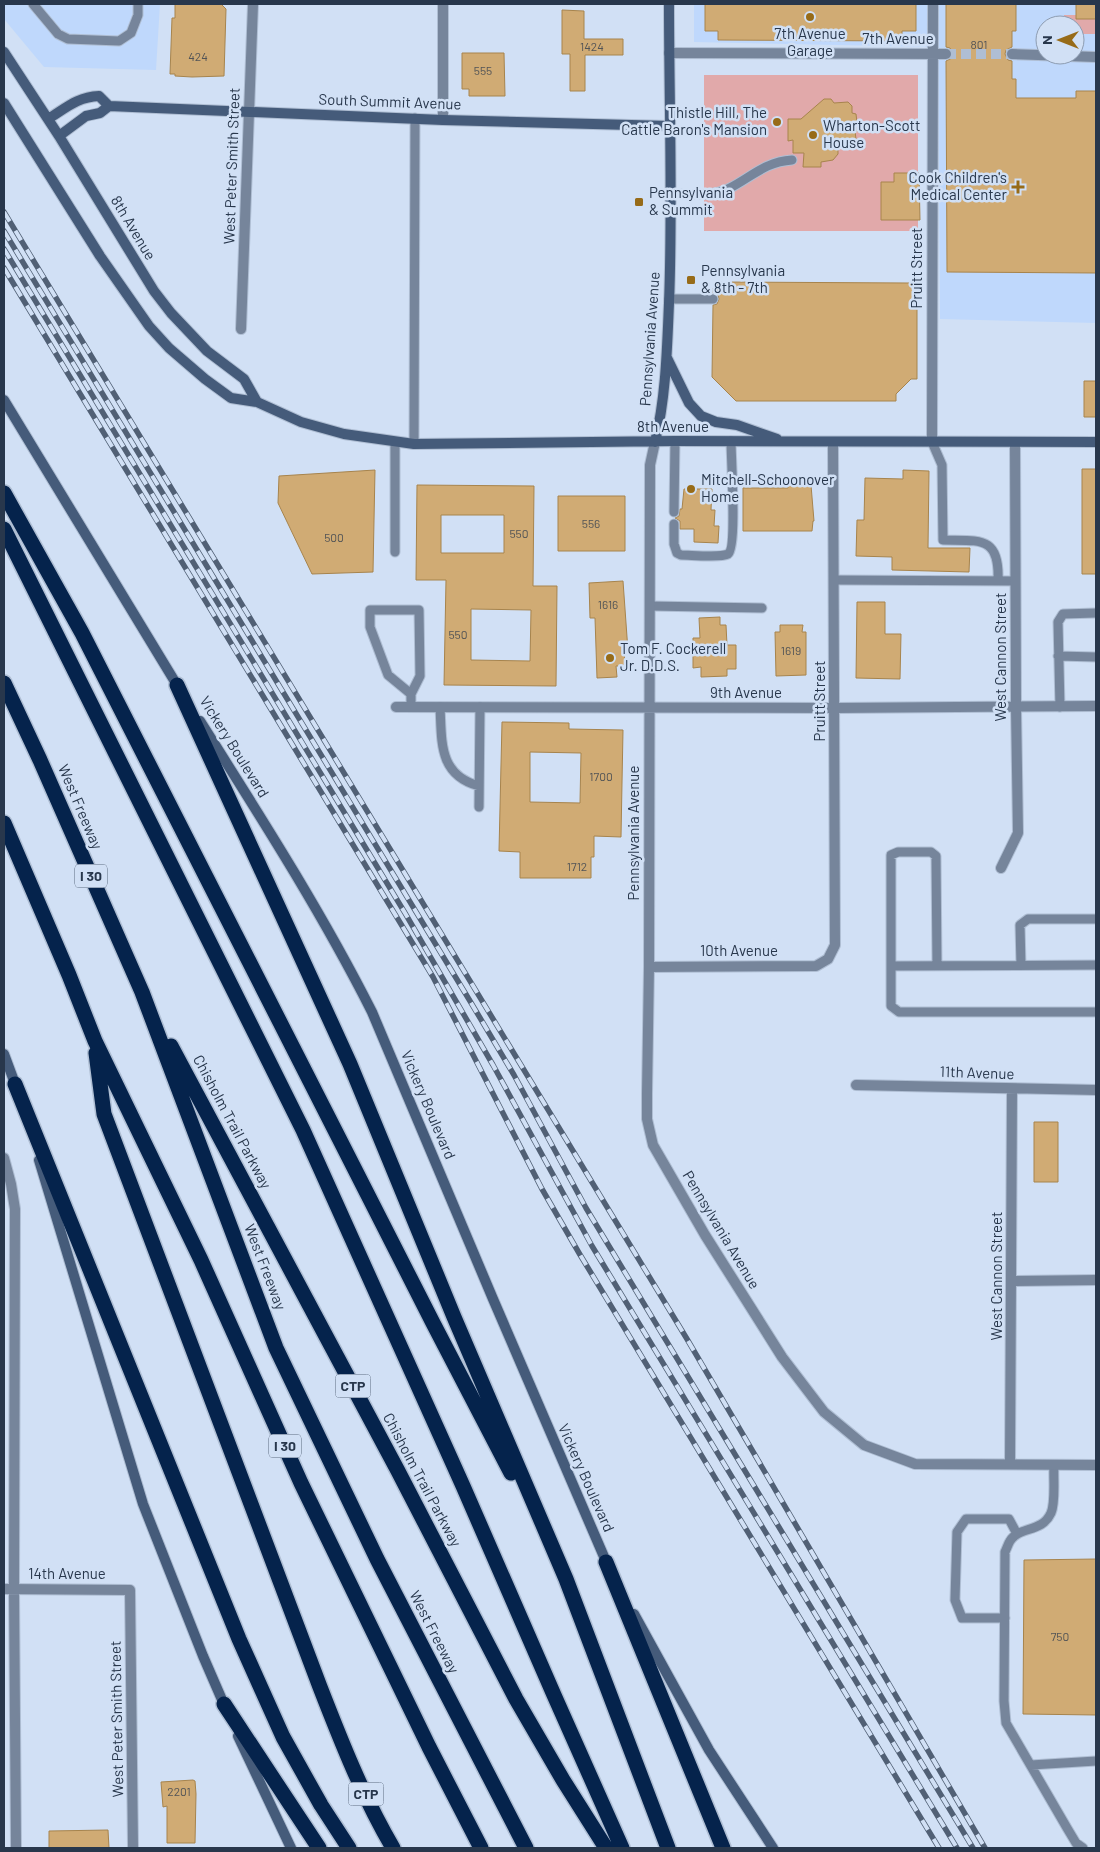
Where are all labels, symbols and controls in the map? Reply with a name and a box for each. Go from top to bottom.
marker: 7th Avenue Garage [804,11,816,23]
north arrow [1035,15,1085,65]
place label: 7th Avenue Garage [774,24,846,59]
street label: 7th Avenue [862,29,934,47]
text: N [1038,35,1055,45]
house number: 801 [971,37,987,51]
house number: 1424 [580,39,604,53]
house number: 424 [188,49,208,63]
house number: 555 [474,63,492,77]
street label: West Peter Smith Street [219,87,243,245]
street label: South Summit Avenue [318,90,462,112]
place label: Thistle Hill, The Cattle Baron's Mansion [621,103,767,138]
marker: Thistle Hill, The Cattle Baron's Mansion [771,116,783,128]
place label: Wharton-Scott House [823,116,920,151]
marker: Wharton-Scott House [807,129,819,141]
place label: Cook Children's Medical Center [909,168,1008,203]
marker: Cook Children's Medical Center [1011,180,1025,194]
place label: Pennsylvania & Summit [649,183,733,218]
street label: 8th Avenue [108,192,160,263]
marker: Pennsylvania & Summit [633,196,645,208]
street label: Pruitt Street [907,227,925,309]
place label: Pennsylvania & 8th - 7th [701,261,785,296]
street label: Pennsylvania Avenue [635,271,663,407]
marker: Pennsylvania & 8th - 7th [685,274,697,286]
street label: 8th Avenue [637,417,709,435]
place label: Mitchell-Schoonover Home [701,470,835,505]
marker: Mitchell-Schoonover Home [685,483,697,495]
house number: 556 [582,516,600,530]
house number: 550 [509,526,529,540]
house number: 500 [324,530,344,544]
street label: West Cannon Street [991,593,1009,721]
house number: 1616 [598,597,618,611]
house number: 550 [448,627,468,641]
place label: Tom F. Cockerell Jr. D.D.S. [620,639,726,674]
house number: 1619 [781,643,801,657]
marker: Tom F. Cockerell Jr. D.D.S. [604,652,616,664]
street label: Pruitt Street [810,660,828,742]
street label: 9th Avenue [710,683,782,701]
street label: Vickery Boulevard [196,692,273,801]
street label: West Freeway [55,761,107,852]
street label: Pennsylvania Avenue [624,766,642,900]
house number: 1700 [589,769,613,783]
house number: 1712 [567,859,587,873]
road number: I 30 [75,864,107,888]
street label: 10th Avenue [700,941,778,959]
street label: Vickery Boulevard [398,1047,460,1162]
street label: Chisholm Trail Parkway [190,1052,276,1192]
street label: 11th Avenue [939,1062,1015,1082]
street label: Pennsylvania Avenue [679,1167,764,1292]
street label: West Cannon Street [987,1212,1005,1340]
street label: West Freeway [241,1221,291,1312]
road number: CTP [336,1374,370,1398]
street label: Chisholm Trail Parkway [380,1410,466,1550]
street label: Vickery Boulevard [555,1421,619,1534]
road number: I 30 [269,1434,301,1458]
street label: 14th Avenue [28,1564,106,1582]
street label: West Freeway [406,1587,464,1676]
house number: 750 [1051,1629,1069,1643]
street label: West Peter Smith Street [106,1641,126,1797]
road number: CTP [348,1782,384,1806]
house number: 2201 [167,1784,191,1798]

